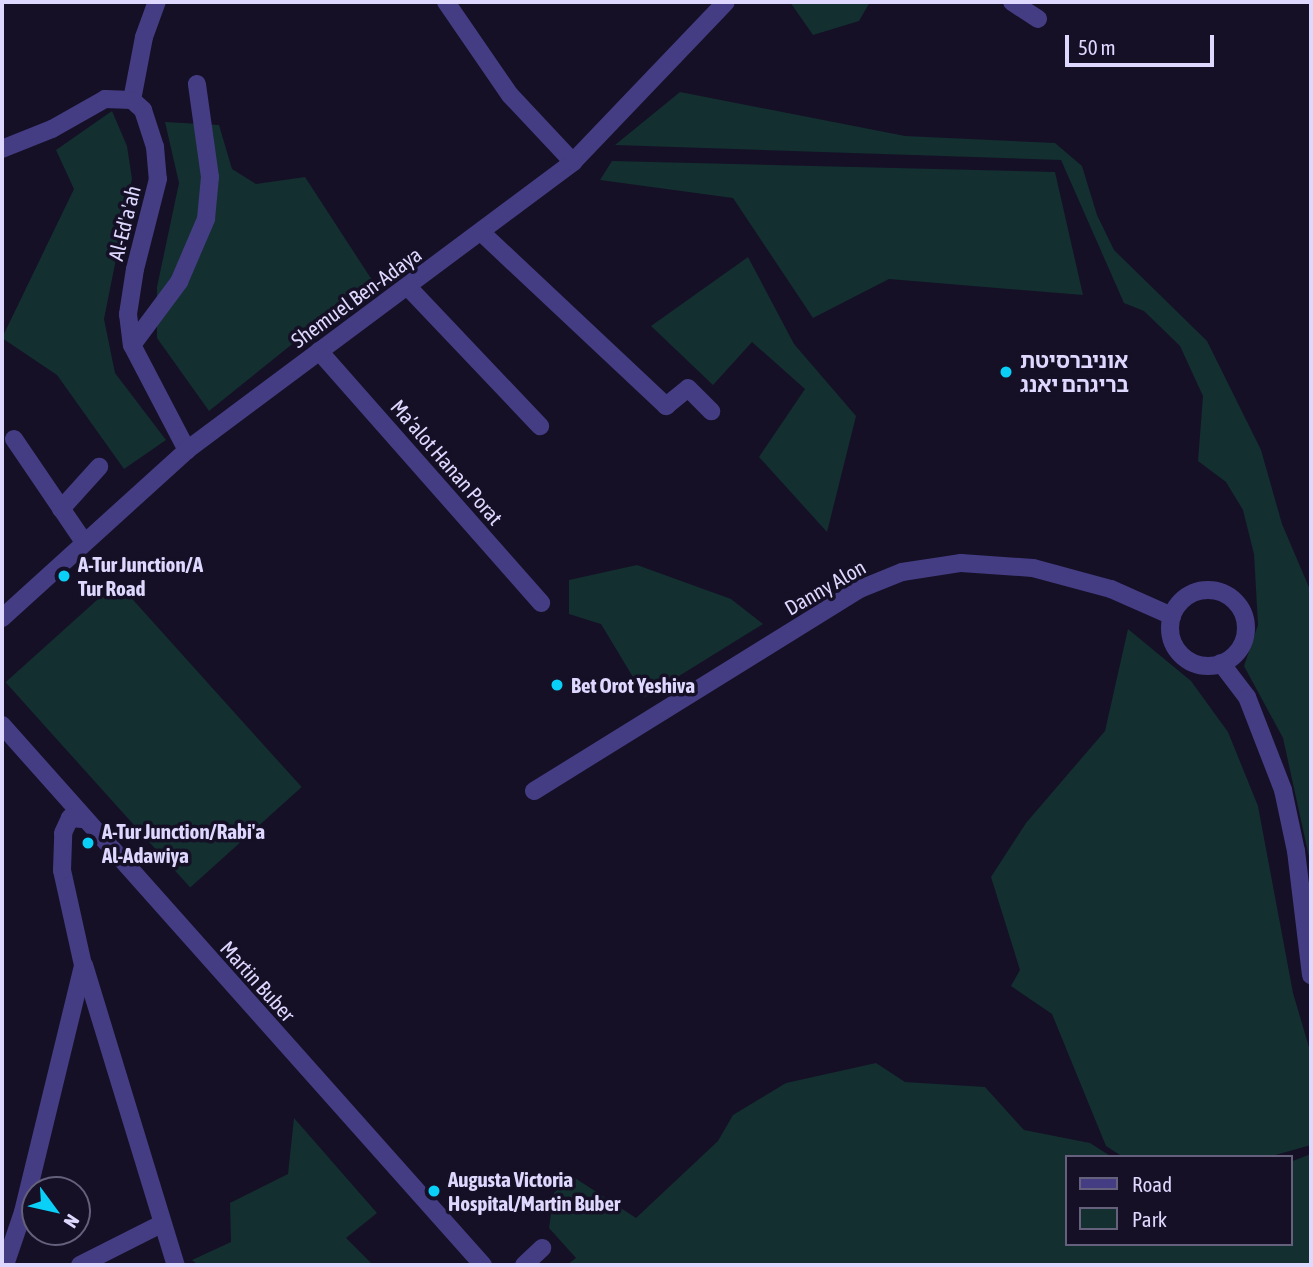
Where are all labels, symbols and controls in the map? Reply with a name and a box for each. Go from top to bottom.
scale bar [1068,21,1217,65]
text: 50 m [1078,35,1116,59]
street label: Al-Ed'a'ah [103,183,145,263]
street label: Shemuel Ben-Adaya [286,241,426,353]
place label: אוניברסיטת בריגהם יאנג [1020,347,1129,397]
marker: אוניברסיטת בריגהם יאנג [998,364,1014,380]
street label: Ma’alot Hanan Porat [386,394,508,530]
place label: A-Tur Junction/A Tur Road [78,551,203,601]
street label: Danny Alon [780,554,870,620]
marker: A-Tur Junction/A Tur Road [56,568,72,584]
place label: Bet Orot Yeshiva [571,672,695,698]
marker: Bet Orot Yeshiva [549,677,565,693]
place label: A-Tur Junction/Rabi'a Al-Adawiya [102,818,265,868]
marker: A-Tur Junction/Rabi'a Al-Adawiya [80,835,96,851]
street label: Martin Buber [215,936,301,1026]
legend [1064,1155,1292,1246]
place label: Augusta Victoria Hospital/Martin Buber [448,1166,620,1216]
text: Road [1132,1172,1172,1196]
north arrow [21,1176,91,1246]
marker: Augusta Victoria Hospital/Martin Buber [426,1183,442,1199]
text: Park [1132,1207,1167,1231]
text: N [60,1211,84,1232]

